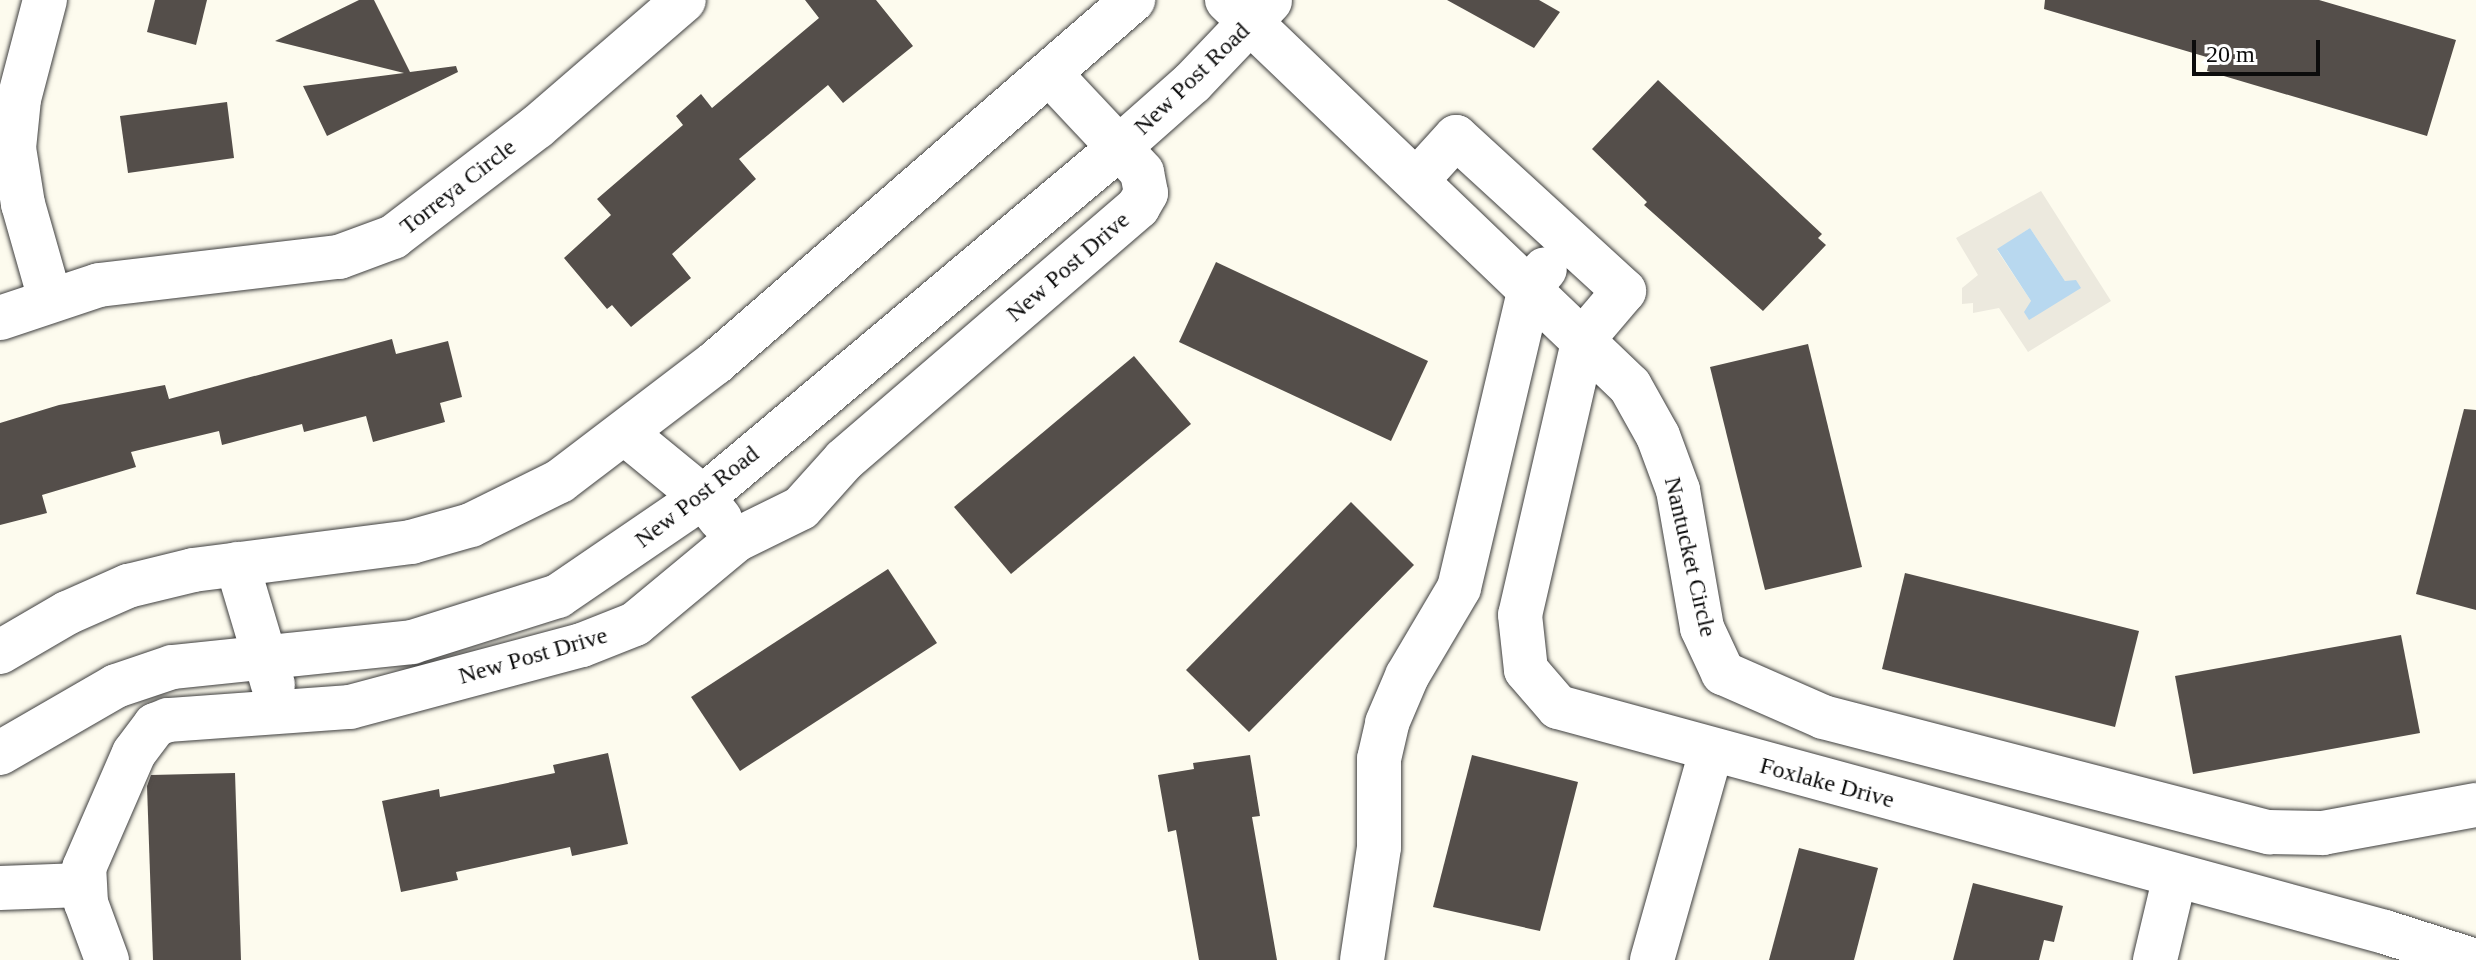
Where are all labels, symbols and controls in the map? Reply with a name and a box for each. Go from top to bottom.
street label: New Post Road [1128,17,1256,141]
scale bar [2196,24,2324,74]
text: 20 m [2206,41,2255,67]
street label: Torreya Circle [394,133,522,241]
street label: New Post Drive [1001,206,1135,328]
street label: New Post Road [629,440,765,554]
street label: Nantucket Circle [1658,474,1722,640]
street label: New Post Drive [455,621,611,691]
street label: Foxlake Drive [1757,751,1897,815]

